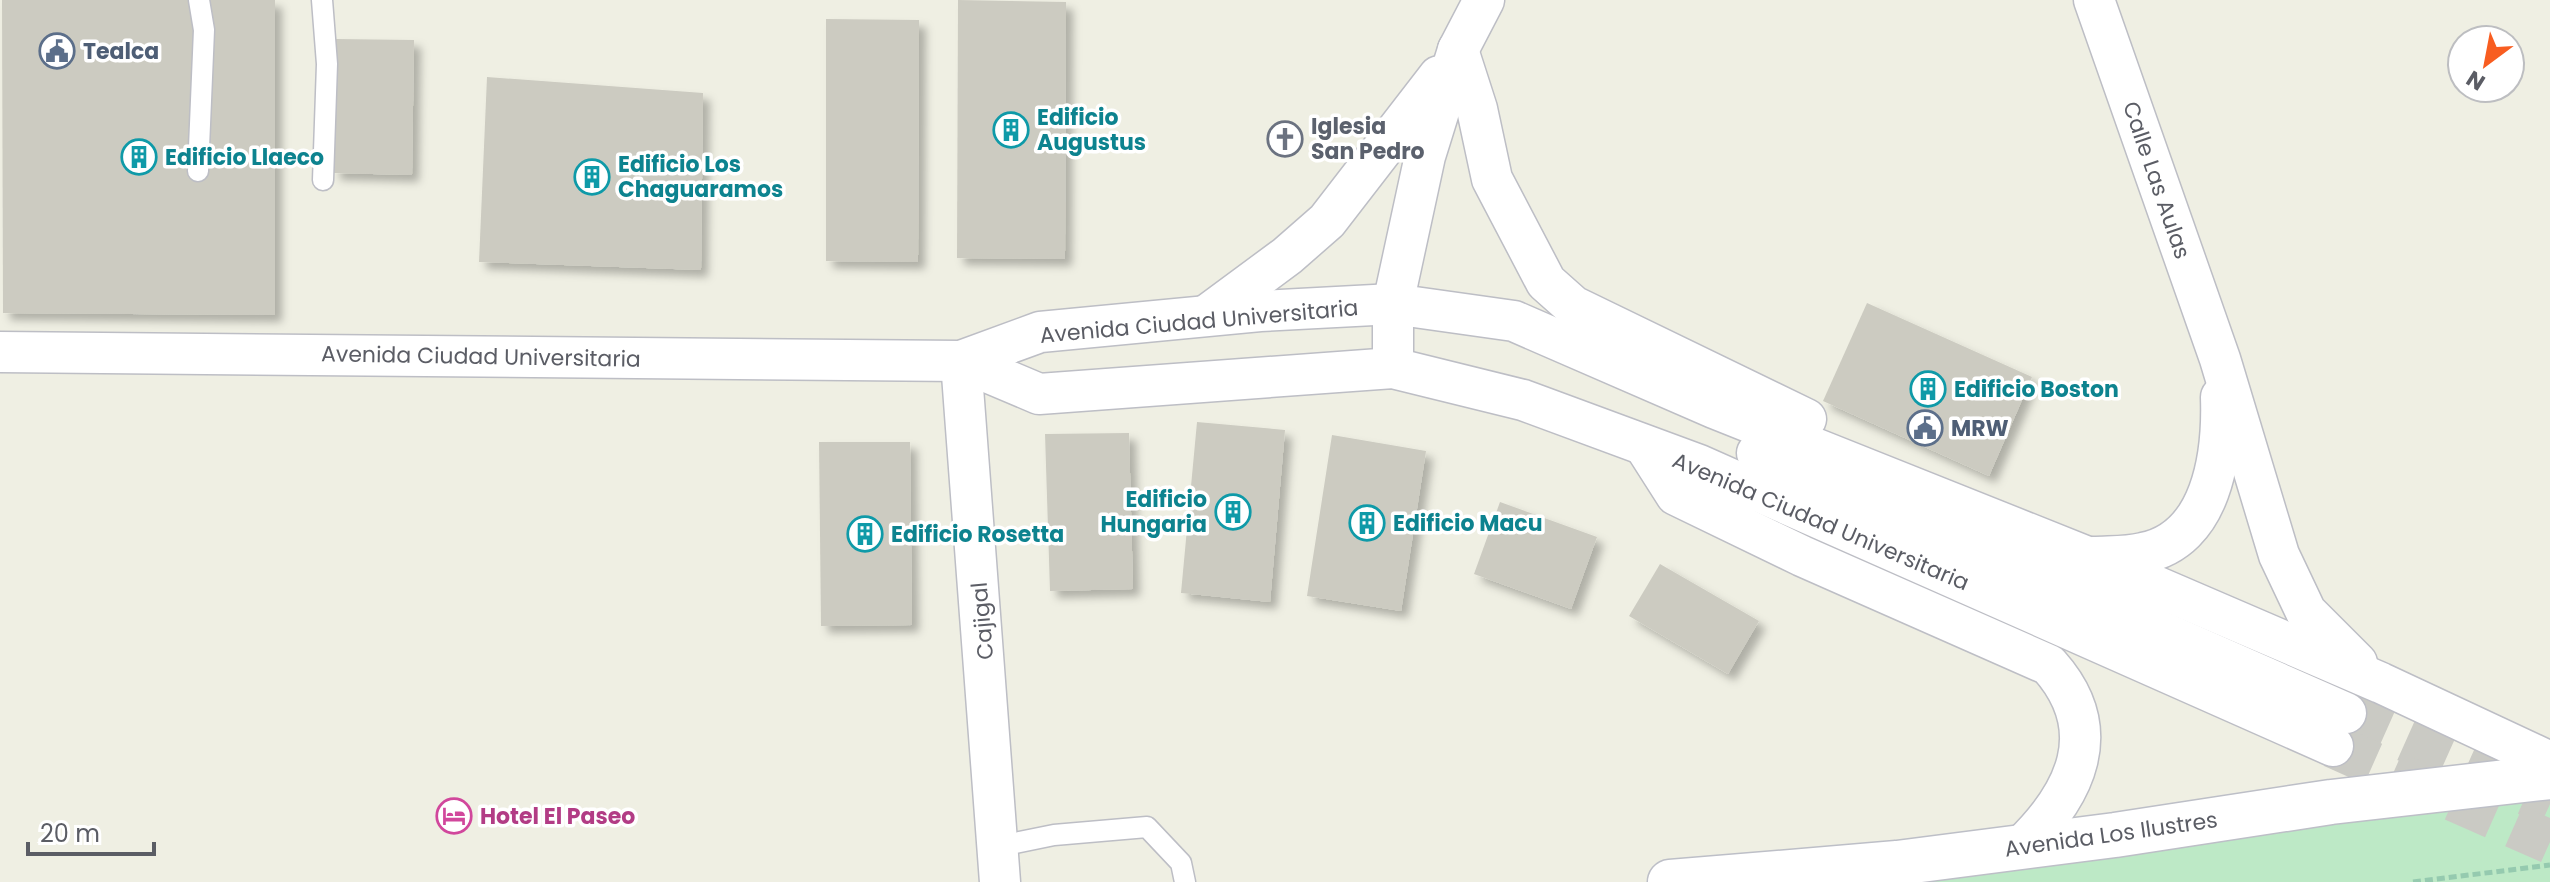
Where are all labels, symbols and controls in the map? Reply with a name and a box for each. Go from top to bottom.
north arrow [2446,24,2526,104]
public building icon: Tealca [38,32,76,70]
place label: Tealca [83,36,159,67]
text: N [2460,63,2491,98]
street label: Calle Las Aulas [2115,97,2198,263]
place label: Edificio Augustus [1037,102,1146,158]
building icon: Edificio Augustus [992,111,1030,149]
place label: Iglesia San Pedro [1311,111,1425,167]
church icon: Iglesia San Pedro [1266,120,1304,158]
building icon: Edificio Llaeco [120,138,158,176]
place label: Edificio Llaeco [165,142,324,173]
place label: Edificio Los Chaguaramos [618,149,783,205]
building icon: Edificio Los Chaguaramos [573,158,611,196]
street label: Avenida Ciudad Universitaria [1038,292,1360,351]
street label: Avenida Ciudad Universitaria [321,338,641,375]
building icon: Edificio Boston [1909,370,1947,408]
place label: Edificio Boston [1954,374,2119,405]
public building icon: MRW [1906,409,1944,447]
place label: MRW [1951,413,2009,444]
street label: Avenida Ciudad Universitaria [1668,445,1974,598]
place label: Edificio Hungaria [1101,484,1207,540]
building icon: Edificio Hungaria [1214,493,1252,531]
building icon: Edificio Macu [1348,504,1386,542]
place label: Edificio Macu [1393,508,1543,539]
building icon: Edificio Rosetta [846,515,884,553]
place label: Edificio Rosetta [891,519,1064,550]
street label: Cajigal [964,581,1001,661]
hotel icon: Hotel El Paseo [435,797,473,835]
place label: Hotel El Paseo [480,801,635,832]
street label: Avenida Los Ilustres [2003,804,2219,865]
scale bar [28,806,154,856]
text: 20 m [40,817,100,850]

